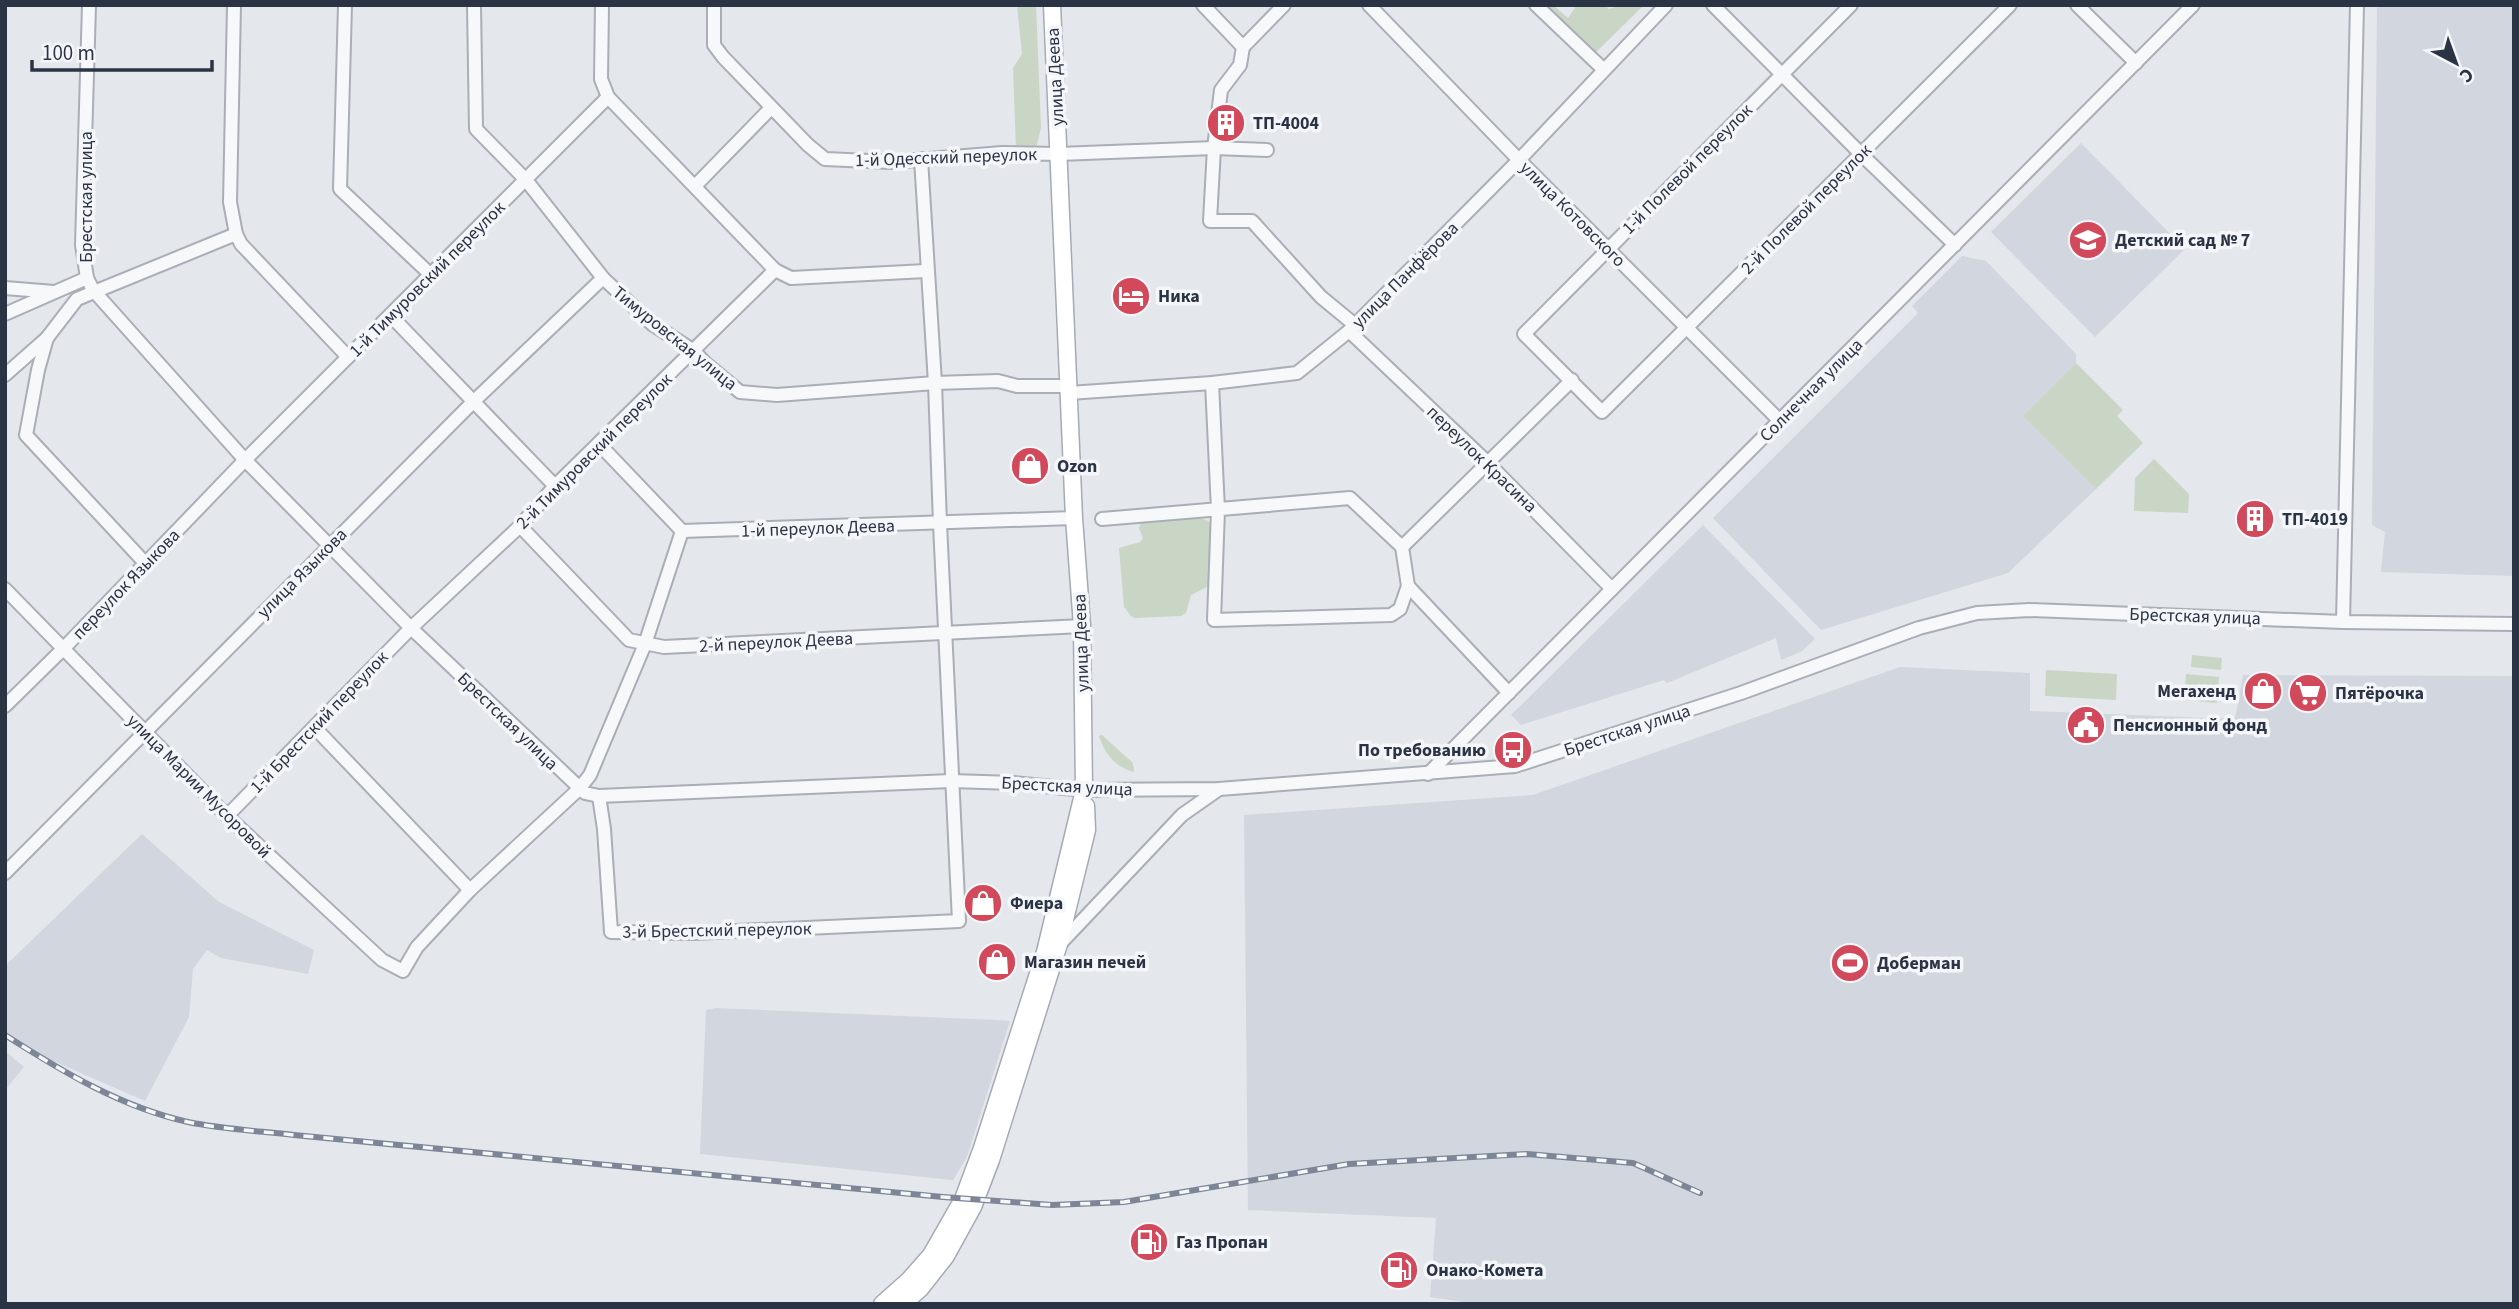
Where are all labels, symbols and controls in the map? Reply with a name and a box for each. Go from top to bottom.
street label: улица Деева [1040,27,1071,127]
scale bar [32,28,212,72]
north arrow [2421,28,2491,98]
text: 100 m [42,38,95,68]
text: С [2453,61,2479,89]
street label: 1-й Полевой переулок [1617,99,1758,240]
building icon: ТП-4004 [1205,102,1247,144]
place label: ТП-4004 [1253,111,1319,136]
street label: Брестская улица [74,131,99,263]
street label: 2-й Полевой переулок [1736,139,1877,280]
street label: 1-й Одесский переулок [855,142,1038,173]
street label: улица Котовского [1514,156,1631,273]
street label: 1-й Тимуровский переулок [344,196,511,363]
street label: улица Панфёрова [1346,216,1464,334]
school or university icon: Детский сад № 7 [2067,219,2109,261]
place label: Детский сад № 7 [2115,228,2250,253]
hotel icon: Ника [1110,275,1152,317]
street label: Тимуровская улица [607,280,742,396]
place label: Ника [1158,284,1200,309]
street label: Солнечная улица [1754,333,1869,448]
street label: 2-й Тимуровский переулок [511,368,678,535]
street label: переулок Красина [1421,400,1542,519]
shop icon: Ozon [1009,445,1051,487]
place label: Ozon [1057,454,1097,479]
building icon: ТП-4019 [2234,498,2276,540]
place label: ТП-4019 [2282,507,2348,532]
street label: 1-й переулок Деева [741,513,895,544]
street label: переулок Языкова [67,523,186,645]
street label: улица Языкова [252,523,353,624]
street label: улица Деева [1067,593,1096,693]
street label: Брестская улица [2129,602,2261,631]
street label: 2-й переулок Деева [698,626,854,659]
street label: 1-й Брестский переулок [245,646,394,799]
street label: Брестская улица [452,667,564,776]
shop icon: Мегахенд [2242,670,2284,712]
supermarket icon: Пятёрочка [2287,672,2329,714]
place label: Мегахенд [2157,679,2236,704]
place label: Пятёрочка [2335,681,2424,706]
street label: Брестская улица [1561,698,1694,763]
public building icon: Пенсионный фонд [2065,704,2107,746]
street label: улица Марии Мусоровой [121,709,276,864]
place label: Пенсионный фонд [2113,713,2267,738]
bus stop icon: По требованию [1492,729,1534,771]
place label: По требованию [1358,738,1486,763]
street label: Брестская улица [1001,771,1133,802]
shop icon: Фиера [962,882,1004,924]
place label: Фиера [1010,891,1063,916]
street label: 3-й Брестский переулок [622,916,812,945]
shop icon: Магазин печей [976,941,1018,983]
sports icon: Доберман [1829,942,1871,984]
place label: Магазин печей [1024,950,1146,975]
place label: Доберман [1877,951,1961,976]
fuel station icon: Газ Пропан [1128,1221,1170,1263]
place label: Газ Пропан [1176,1230,1268,1255]
fuel station icon: Онако-Комета [1378,1249,1420,1291]
place label: Онако-Комета [1426,1258,1543,1283]

